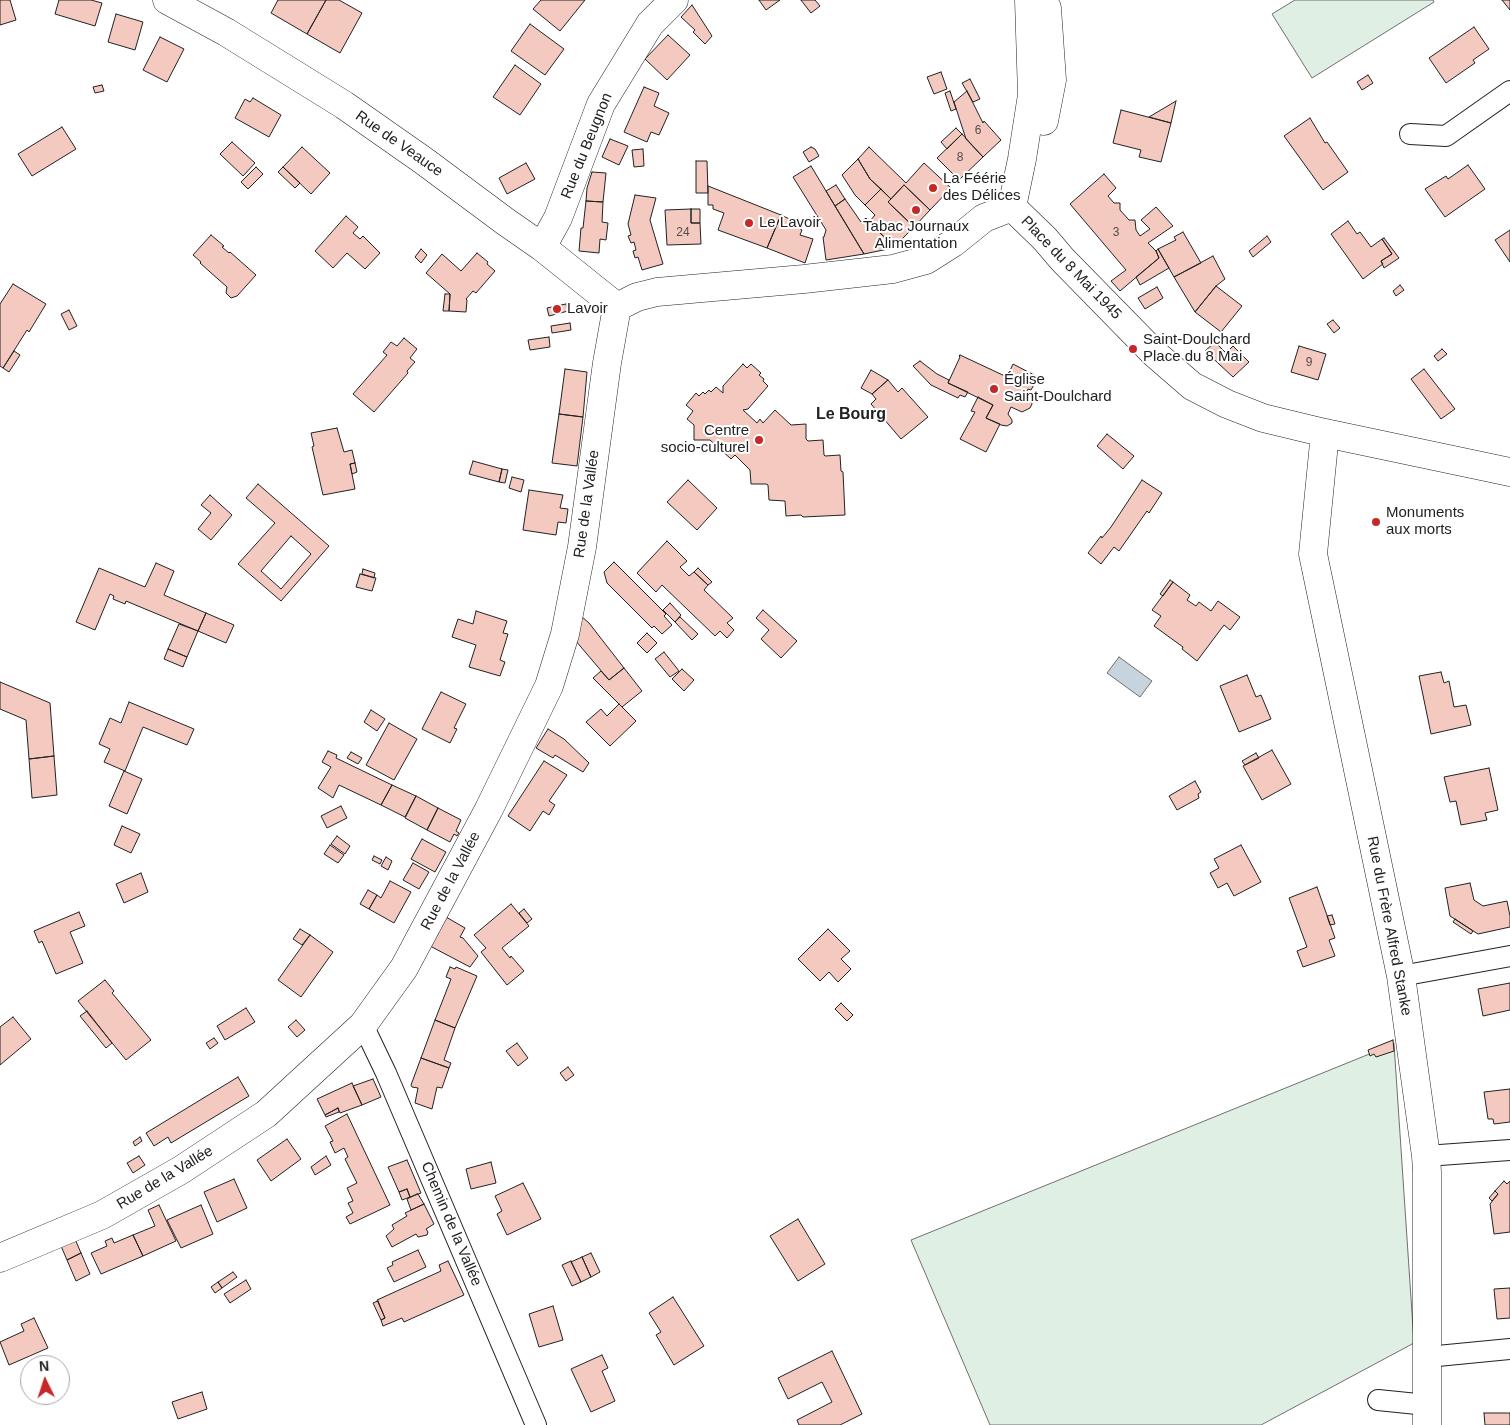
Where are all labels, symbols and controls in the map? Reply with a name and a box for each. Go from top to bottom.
street label: Rue du Beugnon [558,90,616,202]
street label: Rue de Veauce [352,107,446,181]
house number: 6 [975,124,981,138]
house number: 8 [957,151,963,165]
place label: La Féérie des Délices [943,170,1021,205]
marker: La Féérie des Délices [927,182,939,194]
marker: Tabac Journaux Alimentation [910,204,922,216]
street label: Place du 8 Mai 1945 [1017,213,1125,323]
place label: Le Lavoir [759,214,821,232]
marker: Le Lavoir [743,217,755,229]
place label: Tabac Journaux Alimentation [863,218,969,253]
house number: 24 [676,226,690,240]
house number: 3 [1113,226,1119,240]
place label: Lavoir [567,300,608,318]
marker: Lavoir [551,303,563,315]
place label: Saint-Doulchard Place du 8 Mai [1143,331,1251,366]
marker: Saint-Doulchard Place du 8 Mai [1127,343,1139,355]
house number: 9 [1306,356,1312,370]
place label: Église Saint-Doulchard [1004,371,1112,406]
marker: Église Saint-Doulchard [988,383,1000,395]
district label: Le Bourg [816,405,886,425]
place label: Centre socio-culturel [661,422,749,457]
marker: Centre socio-culturel [753,434,765,446]
street label: Rue de la Vallée [571,449,603,559]
place label: Monuments aux morts [1386,504,1464,539]
marker: Monuments aux morts [1370,516,1382,528]
street label: Rue de la Vallée [417,829,485,933]
street label: Rue du Frère Alfred Stanke [1363,835,1415,1017]
street label: Rue de la Vallée [114,1142,216,1214]
street label: Chemin de la Vallée [417,1159,485,1289]
north arrow [20,1355,70,1405]
text: N [38,1358,50,1374]

